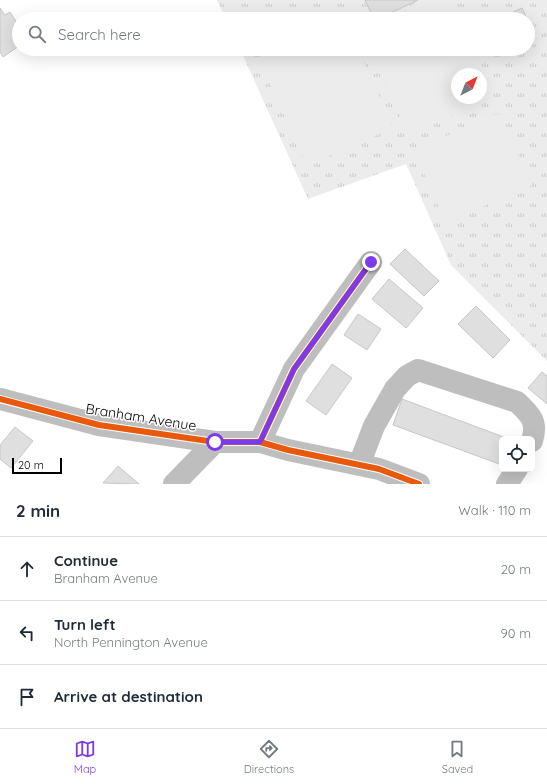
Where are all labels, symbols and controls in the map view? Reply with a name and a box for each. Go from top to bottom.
search box [12,12,535,56]
icon: search [26,23,48,45]
text: Search here [58,25,141,44]
north arrow [451,68,487,104]
route end [362,253,380,271]
street label: Branham Avenue [84,399,198,435]
route start [206,433,224,451]
map controls [499,436,535,472]
button: locate [499,436,535,472]
scale bar [12,456,62,475]
text: 20 m [18,458,44,472]
text: 2 min [16,500,60,521]
text: Walk · 110 m [458,502,531,518]
text: Continue [54,551,118,570]
icon: ahead [16,558,38,580]
text: 20 m [501,561,531,577]
text: Branham Avenue [54,570,158,586]
text: Turn left [54,615,116,634]
icon: left [16,622,38,644]
text: 90 m [501,625,531,641]
text: North Pennington Avenue [54,634,208,650]
icon: arrive [16,686,38,708]
text: Arrive at destination [54,687,203,706]
tab: Map [74,738,96,776]
tab: Directions [244,738,294,776]
tab: Saved [442,738,473,776]

